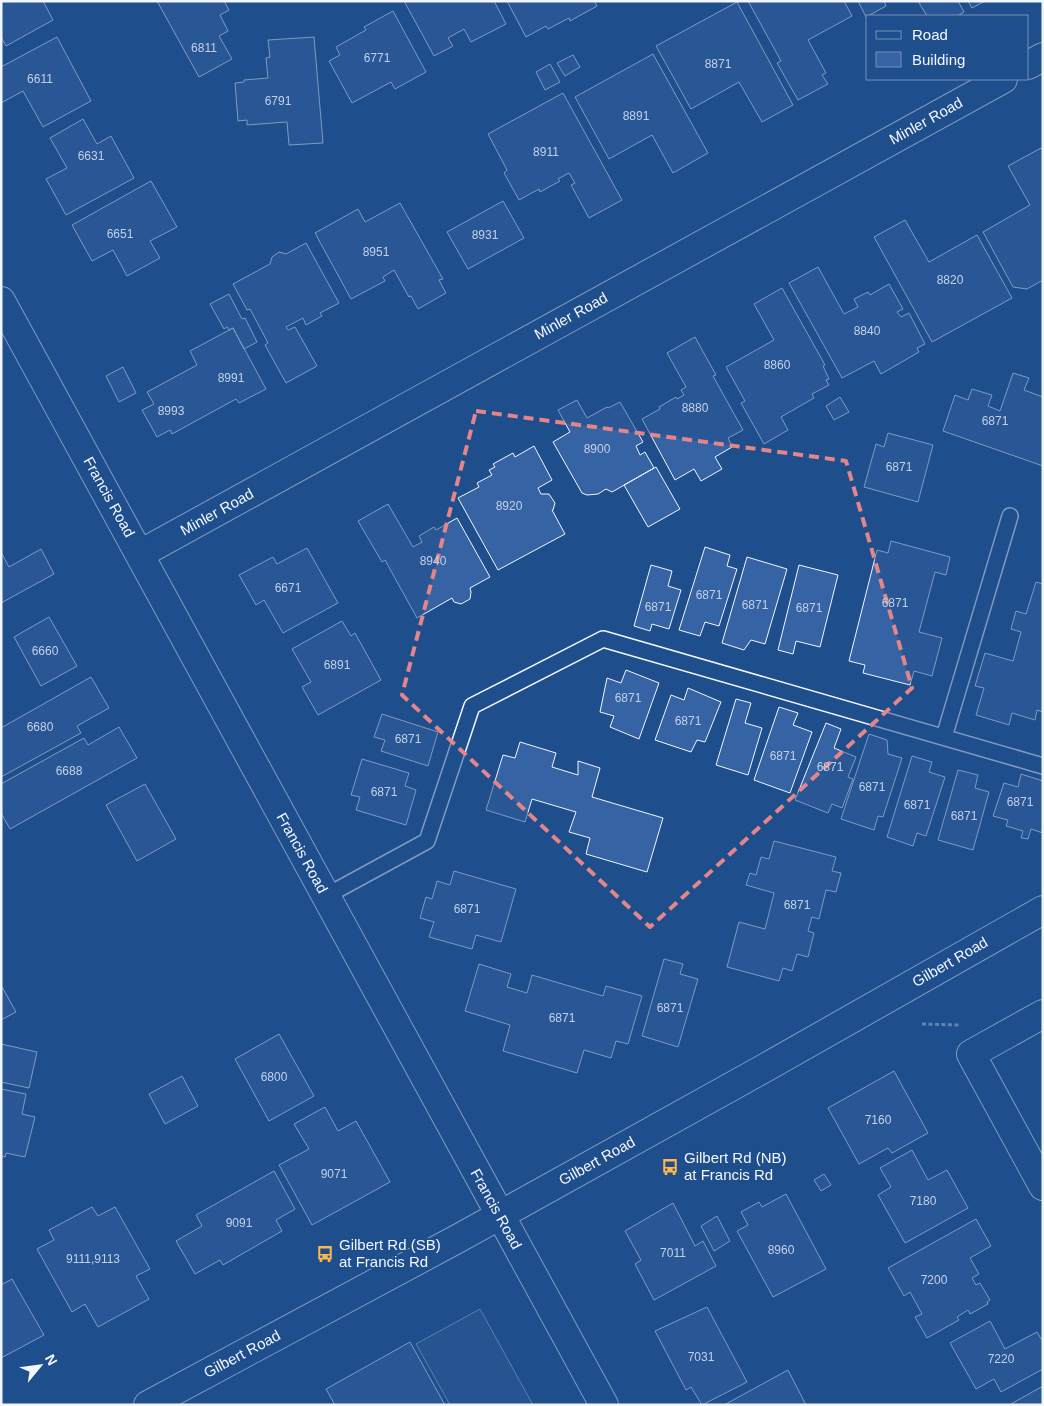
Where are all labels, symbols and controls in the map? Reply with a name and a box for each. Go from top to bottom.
legend [866,15,1029,80]
text: Road [912,26,948,43]
house number: 6811 [191,41,217,55]
house number: 6771 [364,51,391,65]
text: Building [912,51,965,68]
house number: 8871 [705,57,732,71]
house number: 6611 [27,72,53,86]
house number: 6791 [265,94,292,108]
street label: Minler Road [886,94,965,148]
house number: 8891 [623,109,650,123]
house number: 8911 [533,145,559,159]
house number: 6631 [78,149,105,163]
house number: 6651 [107,227,134,241]
house number: 8931 [472,228,499,242]
house number: 8951 [363,245,390,259]
house number: 8820 [937,273,964,287]
street label: Minler Road [531,289,610,343]
house number: 8840 [854,324,881,338]
house number: 8860 [764,358,791,372]
house number: 8991 [218,371,245,385]
house number: 8880 [682,401,709,415]
house number: 8993 [158,404,185,418]
house number: 6871 [982,414,1009,428]
house number: 8900 [584,442,611,456]
street label: Francis Road [80,454,138,540]
house number: 6871 [886,460,913,474]
street label: Minler Road [177,485,256,539]
house number: 8920 [496,499,523,513]
house number: 8940 [420,554,447,568]
house number: 6671 [275,581,302,595]
house number: 6871 [696,588,723,602]
house number: 6871 [882,596,909,610]
house number: 6871 [742,598,769,612]
house number: 6871 [645,600,672,614]
house number: 6871 [796,601,823,615]
house number: 6660 [32,644,59,658]
house number: 6891 [324,658,351,672]
house number: 6871 [615,691,642,705]
house number: 6871 [675,714,702,728]
house number: 6680 [27,720,54,734]
house number: 6871 [395,732,422,746]
house number: 6871 [770,749,797,763]
house number: 6871 [817,760,844,774]
house number: 6688 [56,764,83,778]
house number: 6871 [859,780,886,794]
house number: 6871 [371,785,398,799]
house number: 6871 [1007,795,1034,809]
house number: 6871 [904,798,931,812]
house number: 6871 [951,809,978,823]
street label: Francis Road [273,810,331,896]
house number: 6871 [784,898,811,912]
house number: 6871 [454,902,481,916]
street label: Gilbert Road [909,933,990,990]
house number: 6871 [657,1001,684,1015]
house number: 6871 [549,1011,576,1025]
house number: 6800 [261,1070,288,1084]
house number: 7160 [865,1113,892,1127]
street label: Gilbert Road [556,1133,638,1188]
place label: Gilbert Rd (NB) at Francis Rd [684,1149,787,1183]
bus stop icon: Gilbert Rd (NB) at Francis Rd [660,1157,680,1177]
street label: Francis Road [467,1166,525,1252]
house number: 9071 [321,1167,348,1181]
house number: 7180 [910,1194,937,1208]
house number: 9091 [226,1216,253,1230]
place label: Gilbert Rd (SB) at Francis Rd [339,1236,441,1270]
house number: 8960 [768,1243,795,1257]
bus stop icon: Gilbert Rd (SB) at Francis Rd [315,1244,335,1264]
house number: 7011 [660,1246,686,1260]
house number: 9111,9113 [66,1252,120,1266]
house number: 7200 [921,1273,948,1287]
street label: Gilbert Road [201,1326,283,1381]
north arrow [15,1341,65,1391]
house number: 7031 [688,1350,715,1364]
text: N [42,1351,61,1368]
house number: 7220 [988,1352,1015,1366]

